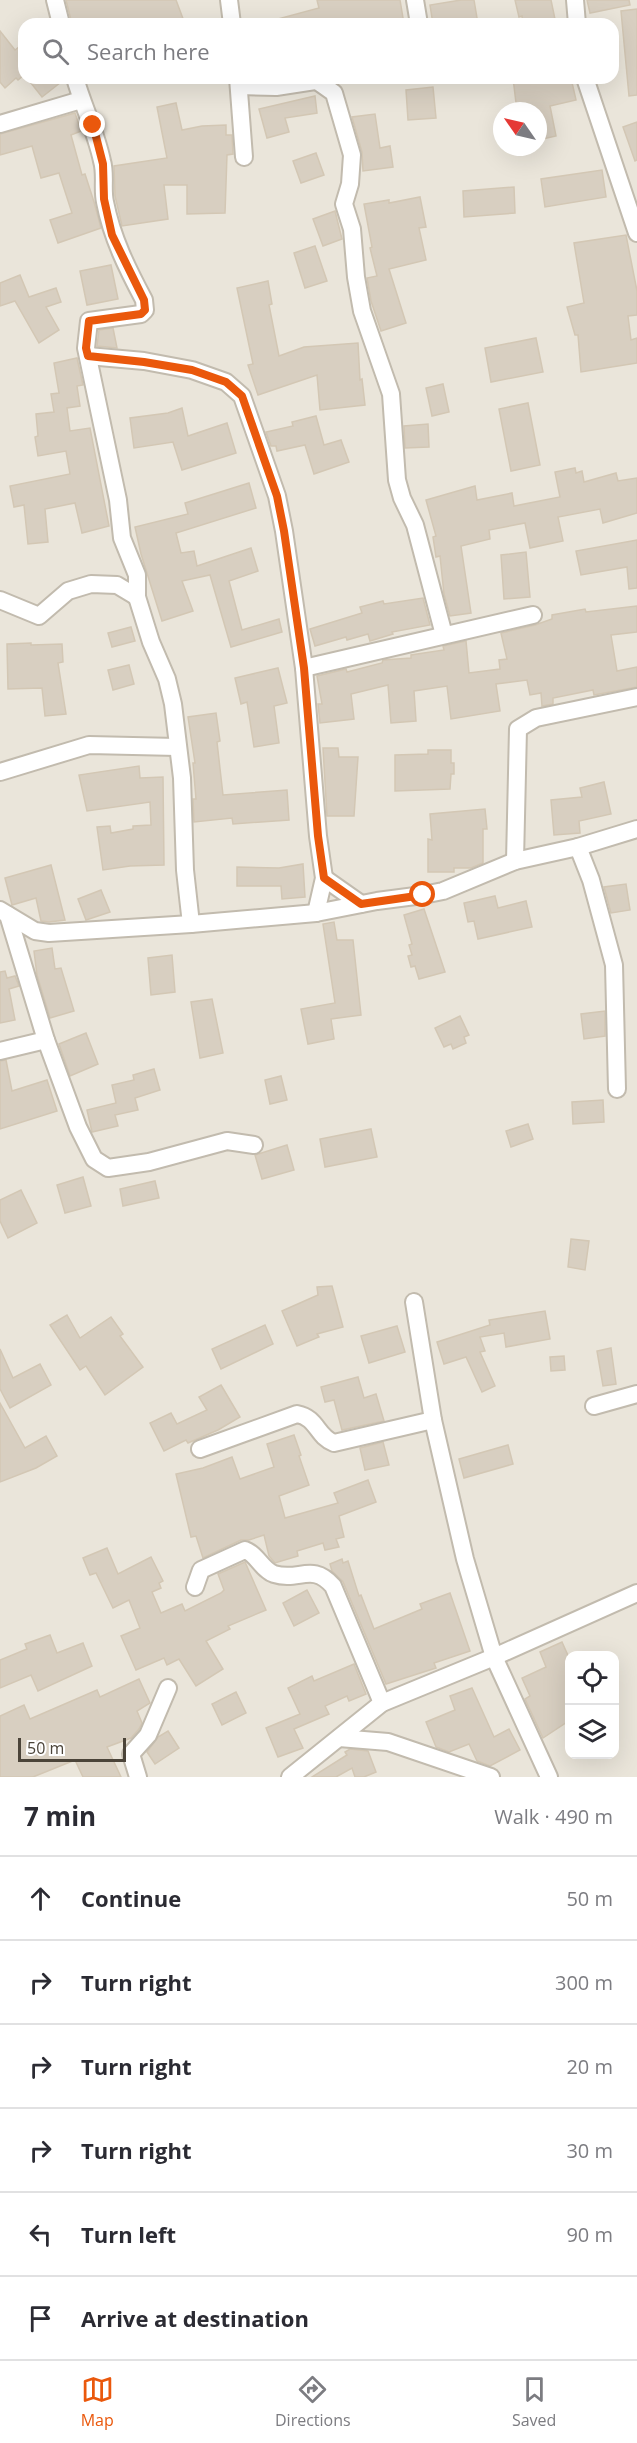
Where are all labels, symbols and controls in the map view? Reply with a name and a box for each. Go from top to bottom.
search box [18,18,619,84]
icon: search [39,35,72,68]
text: Search here [87,36,210,66]
north arrow [493,102,547,156]
route end [79,111,105,137]
route start [409,881,435,907]
map controls [565,1651,619,1759]
button: locate [565,1651,619,1705]
button: layers [565,1705,619,1759]
scale bar [18,1735,126,1762]
text: 50 m [27,1737,64,1759]
text: 7 min [24,1798,96,1834]
text: Walk · 490 m [494,1803,613,1830]
icon: ahead [24,1882,57,1915]
text: Continue [81,1883,181,1913]
text: 50 m [566,1885,613,1912]
icon: right [24,1966,57,1999]
text: Turn right [81,1967,192,1997]
text: 300 m [555,1969,613,1996]
icon: right [24,2050,57,2083]
text: Turn right [81,2051,192,2081]
text: 20 m [566,2053,613,2080]
icon: right [24,2134,57,2167]
text: Turn right [81,2135,192,2165]
text: 30 m [566,2137,613,2164]
icon: left [24,2218,57,2251]
text: Turn left [81,2219,176,2249]
text: 90 m [566,2221,613,2248]
icon: arrive [24,2302,57,2335]
text: Arrive at destination [81,2303,309,2333]
tab: Map [81,2373,114,2431]
tab: Directions [275,2373,351,2431]
tab: Saved [512,2373,556,2431]

